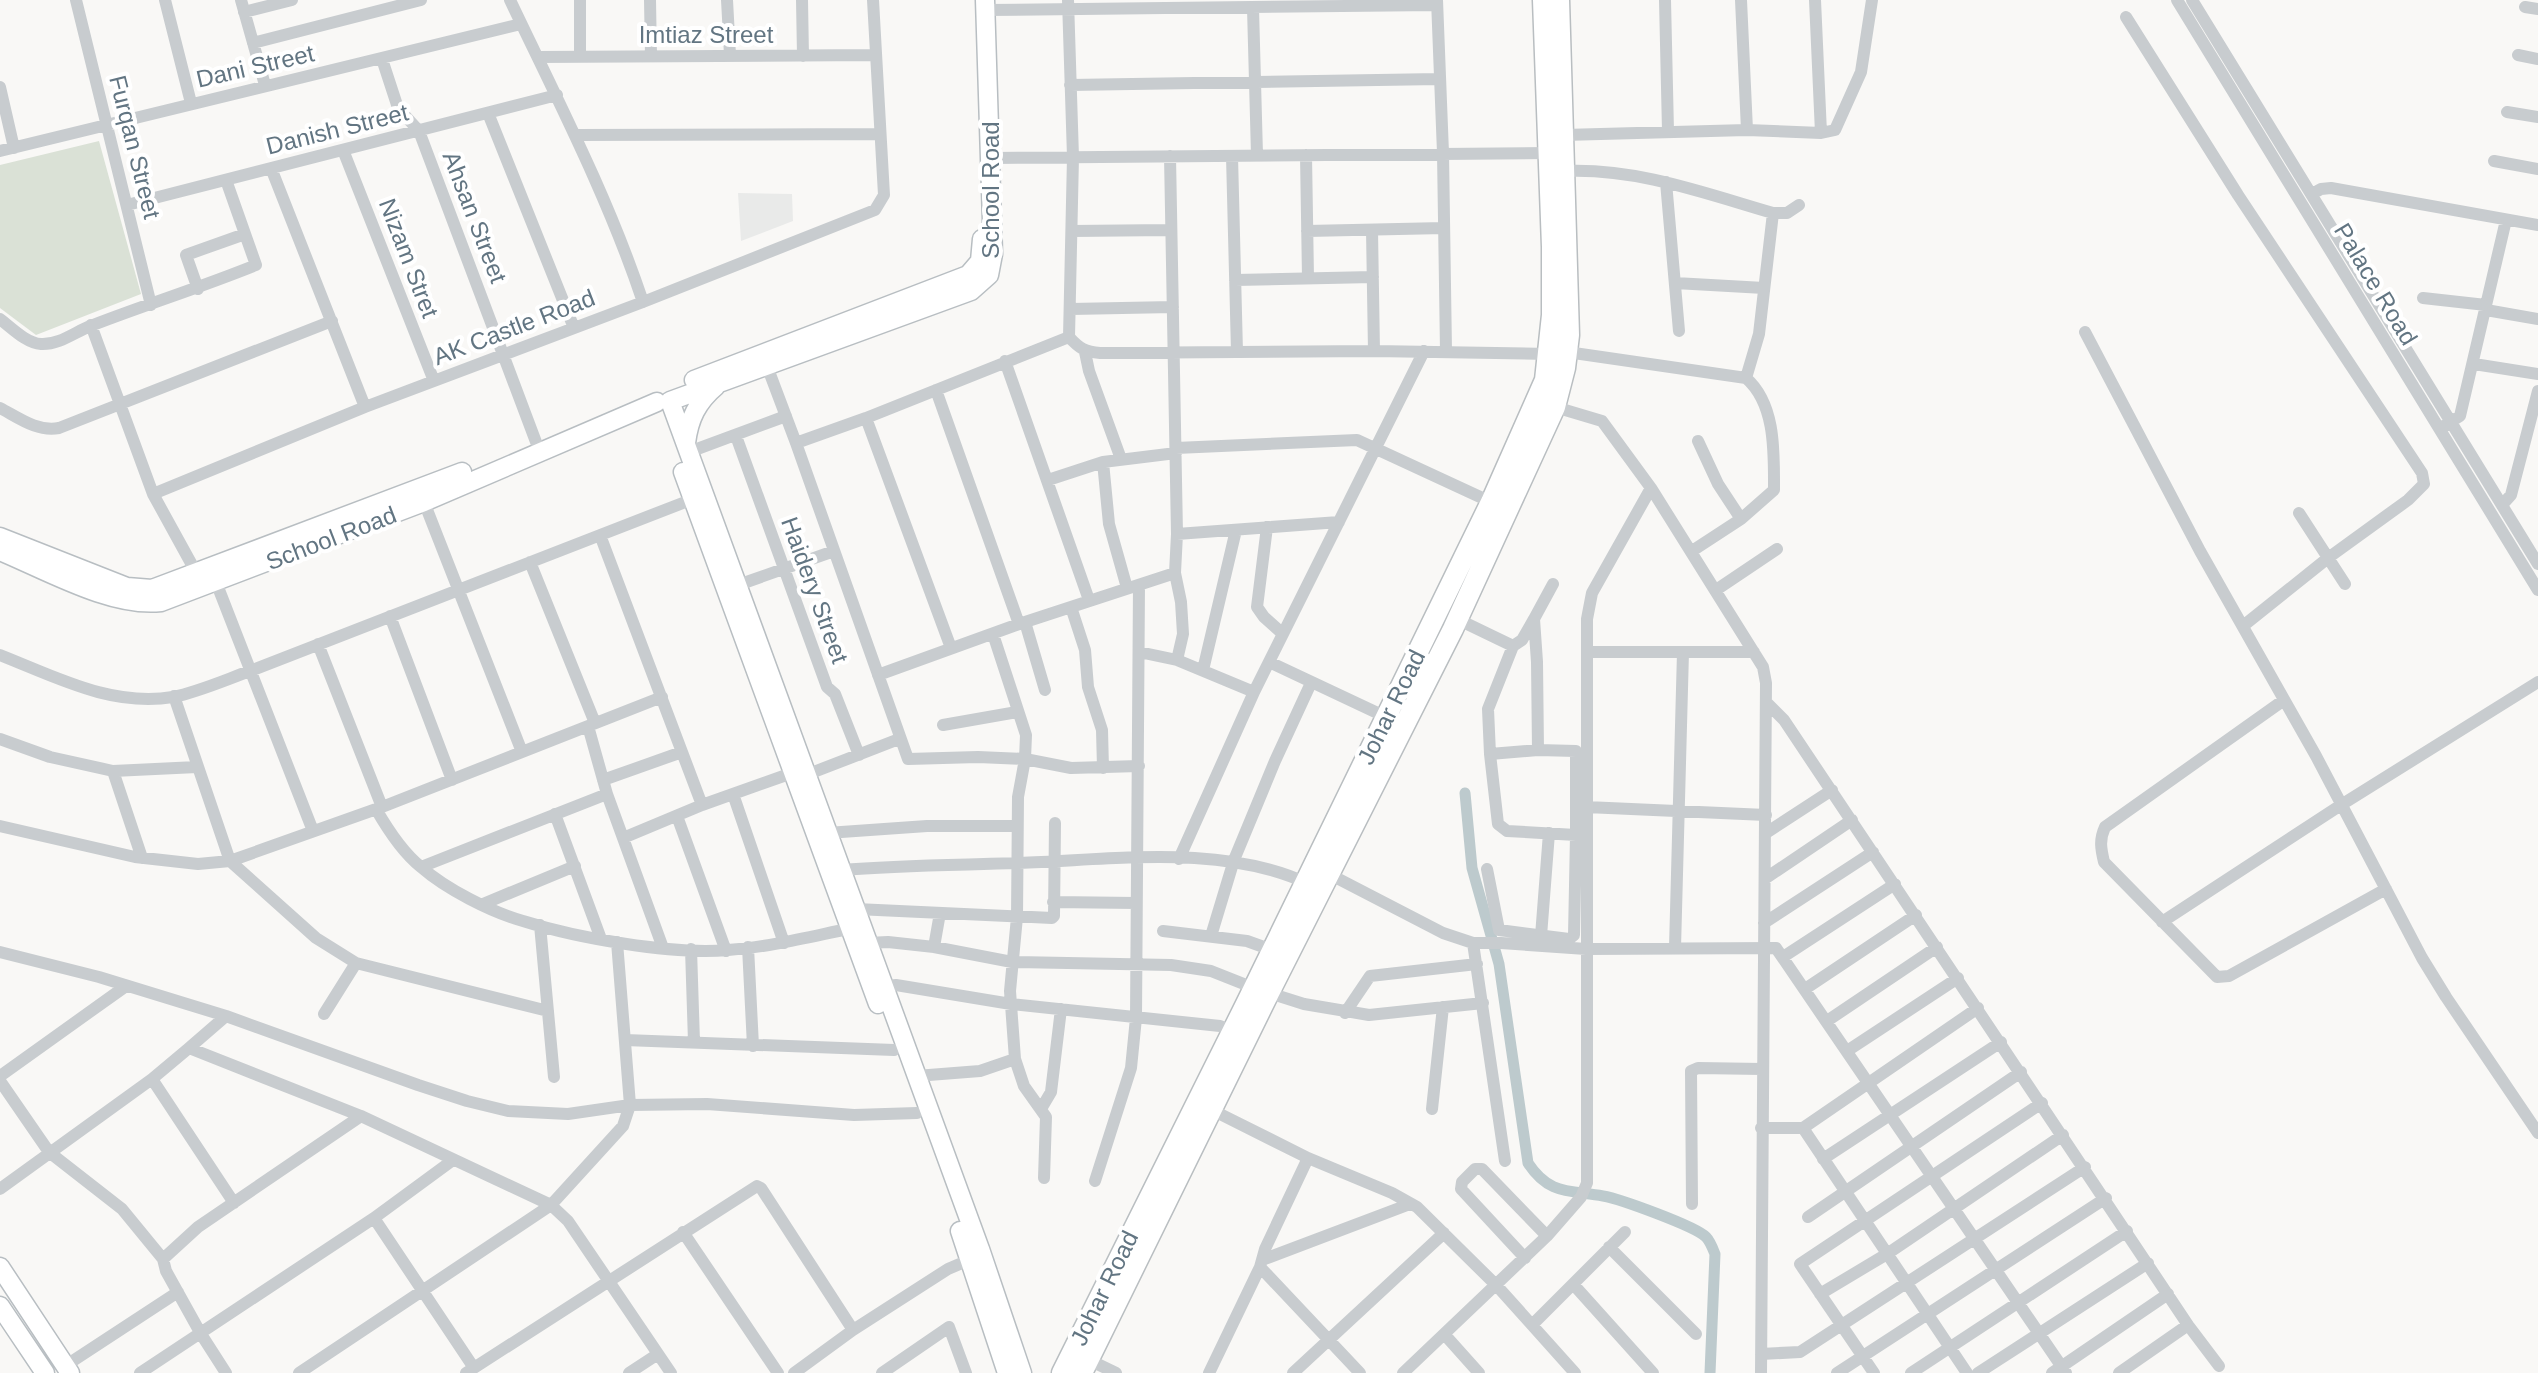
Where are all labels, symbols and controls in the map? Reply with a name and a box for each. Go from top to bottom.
street label: Imtiaz Street [639,21,774,48]
street label: Dani Street [193,39,317,93]
street label: Furqan Street [104,73,166,222]
street label: Danish Street [263,98,411,160]
street label: School Road [977,121,1004,259]
street label: Ahsan Street [438,147,513,287]
street label: Nizam Stret [374,195,444,322]
street label: Palace Road [2329,218,2423,350]
street label: AK Castle Road [429,284,599,370]
street label: School Road [262,501,400,575]
street label: Haidery Street [776,513,854,667]
street label: Johar Road [1352,645,1430,769]
street label: Johar Road [1065,1226,1143,1350]

